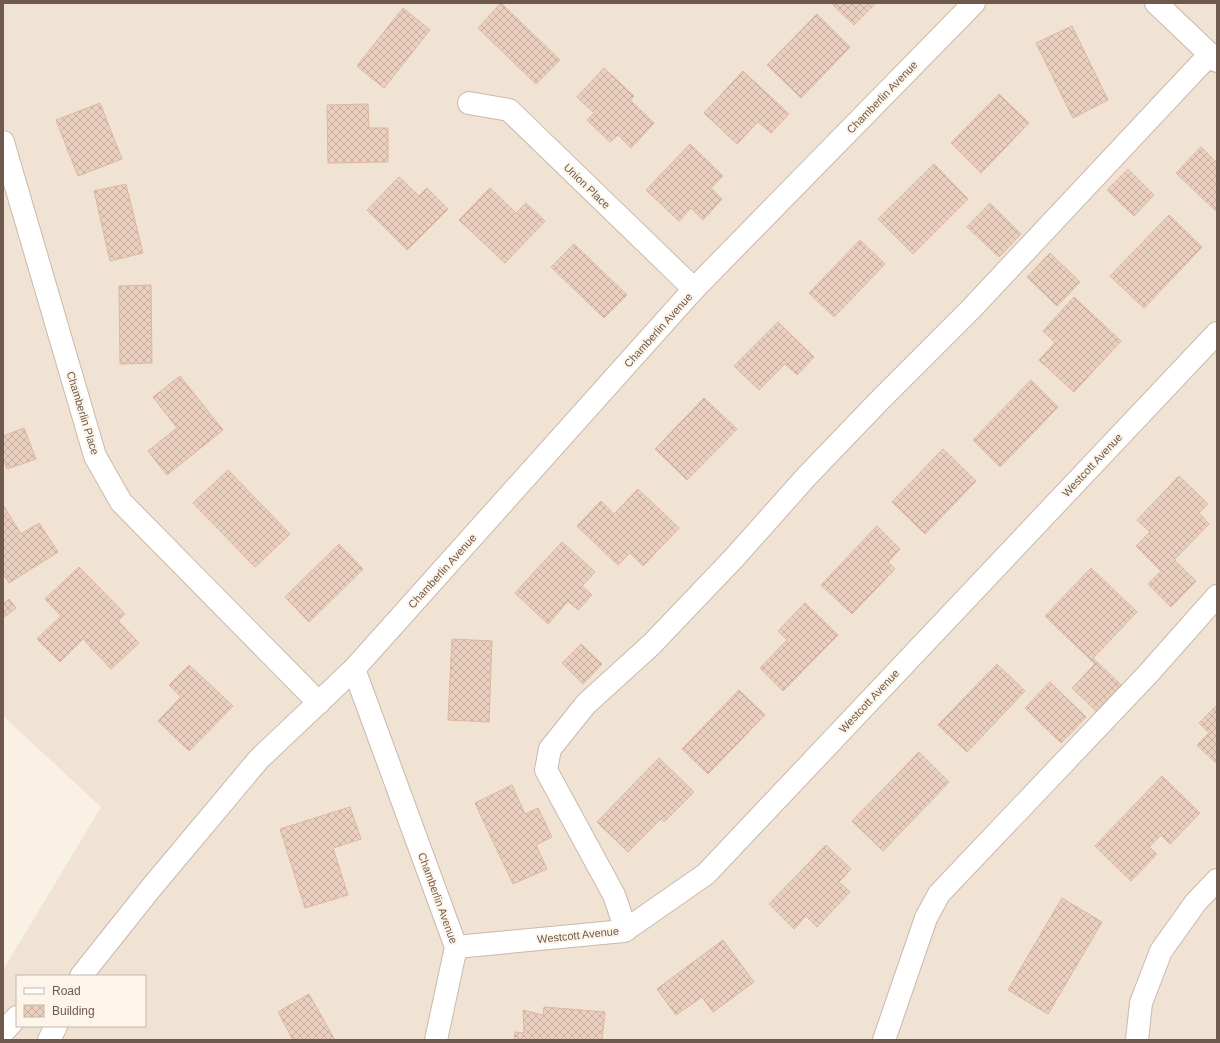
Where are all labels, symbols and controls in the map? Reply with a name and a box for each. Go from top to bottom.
street label: Chamberlin Avenue [844,58,920,136]
street label: Union Place [561,161,613,211]
street label: Chamberlin Avenue [621,290,695,370]
street label: Chamberlin Place [65,370,101,456]
street label: Westcott Avenue [1060,431,1124,499]
street label: Chamberlin Avenue [405,531,479,611]
street label: Westcott Avenue [837,667,901,735]
street label: Chamberlin Avenue [416,851,460,945]
street label: Westcott Avenue [537,925,619,945]
legend [16,975,146,1027]
text: Road [52,984,81,998]
text: Building [52,1004,95,1018]

